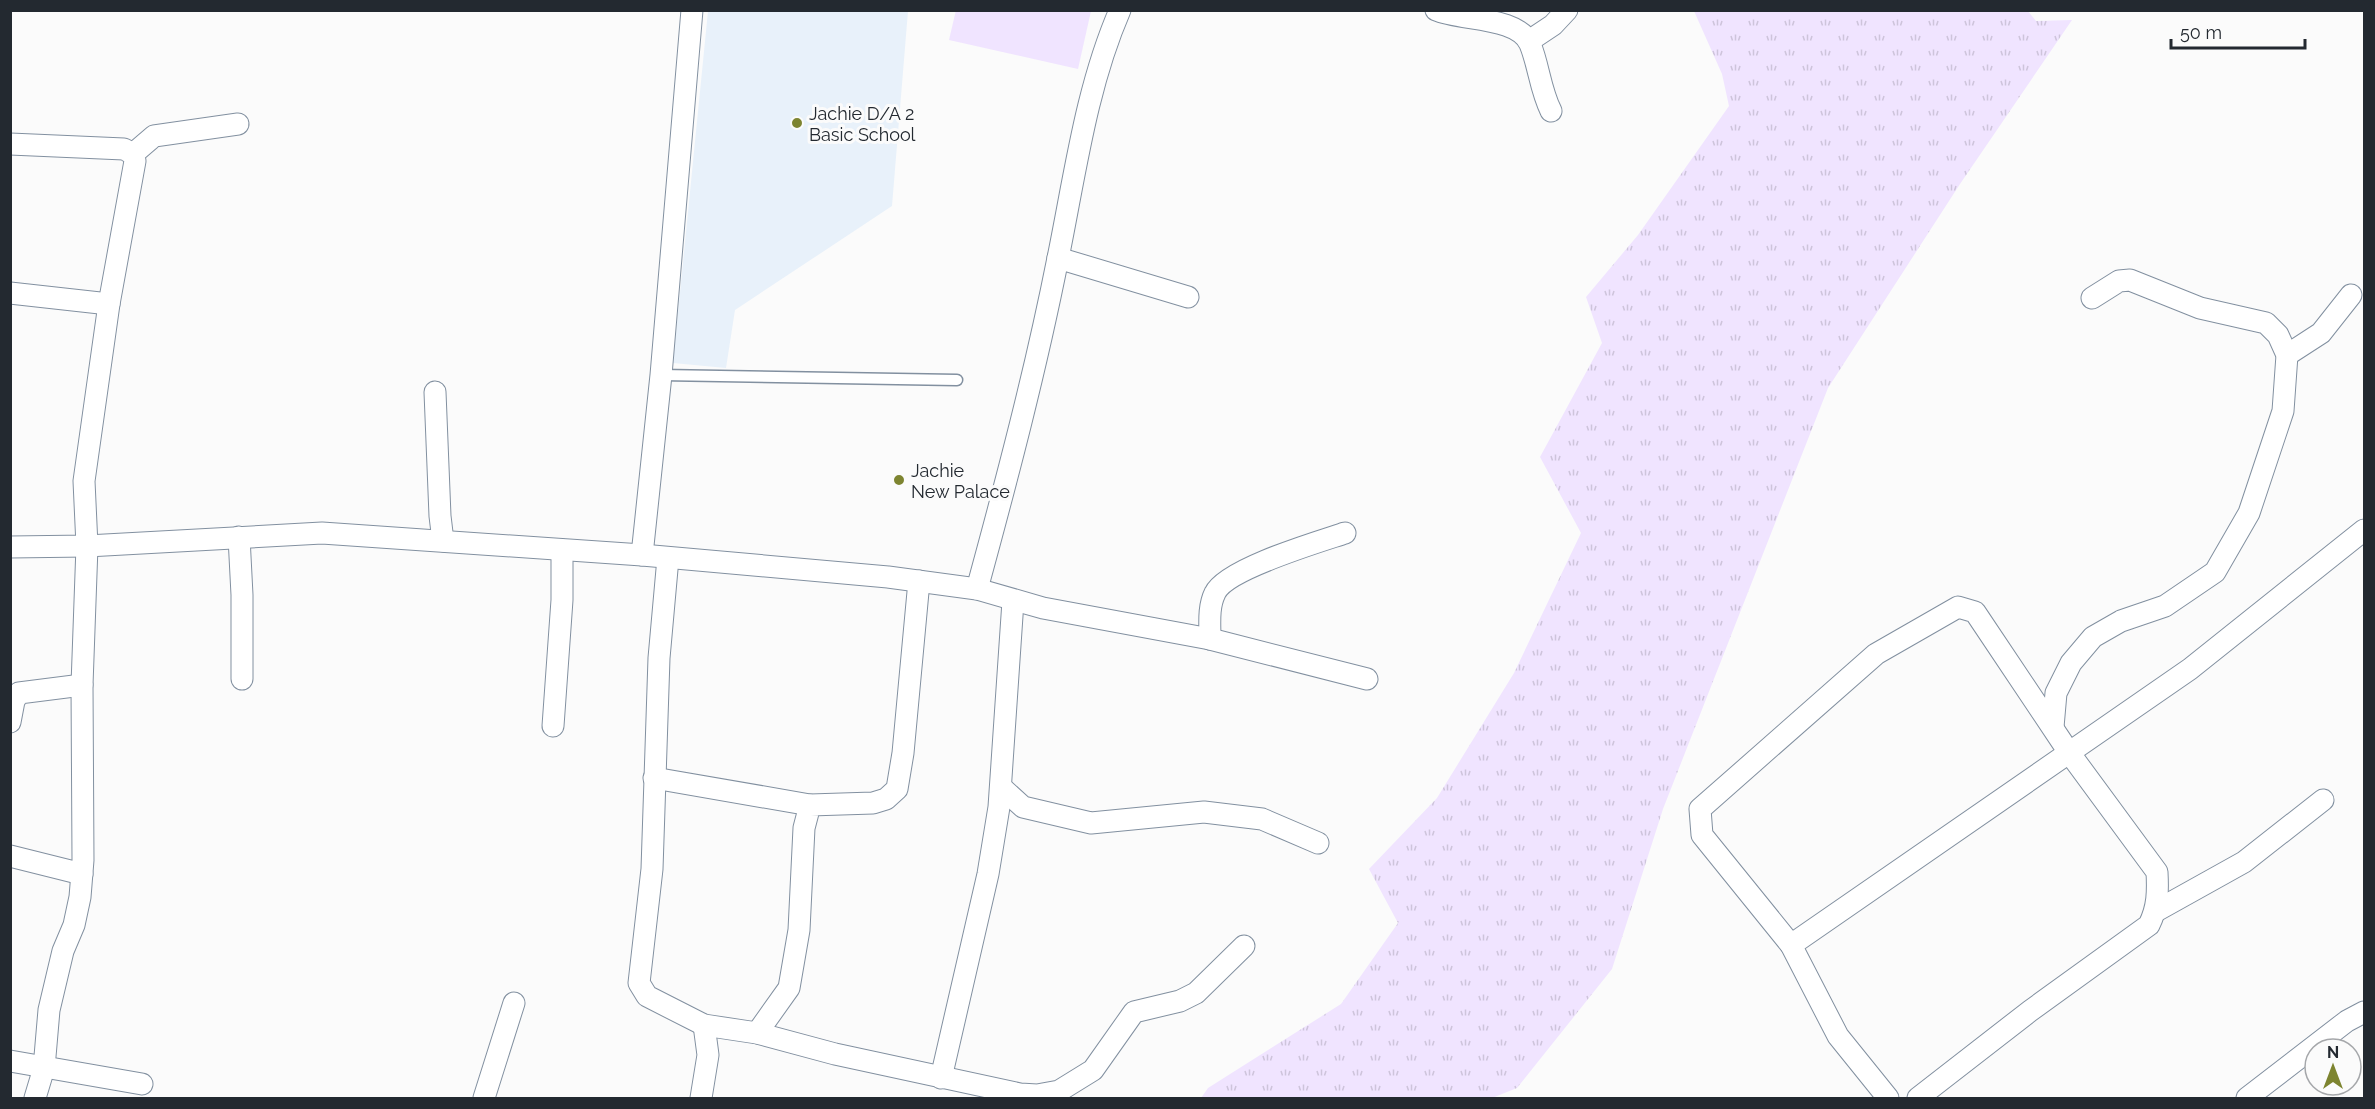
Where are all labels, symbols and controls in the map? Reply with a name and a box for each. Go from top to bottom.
scale bar [2171,12,2304,50]
text: 50 m [2180,22,2222,43]
place label: Jachie D/A 2 Basic School [809,103,916,145]
marker: Jachie D/A 2 Basic School [790,116,804,130]
place label: Jachie New Palace [911,460,1010,502]
marker: Jachie New Palace [892,473,906,487]
north arrow [2303,1037,2363,1097]
text: N [2327,1043,2339,1062]

